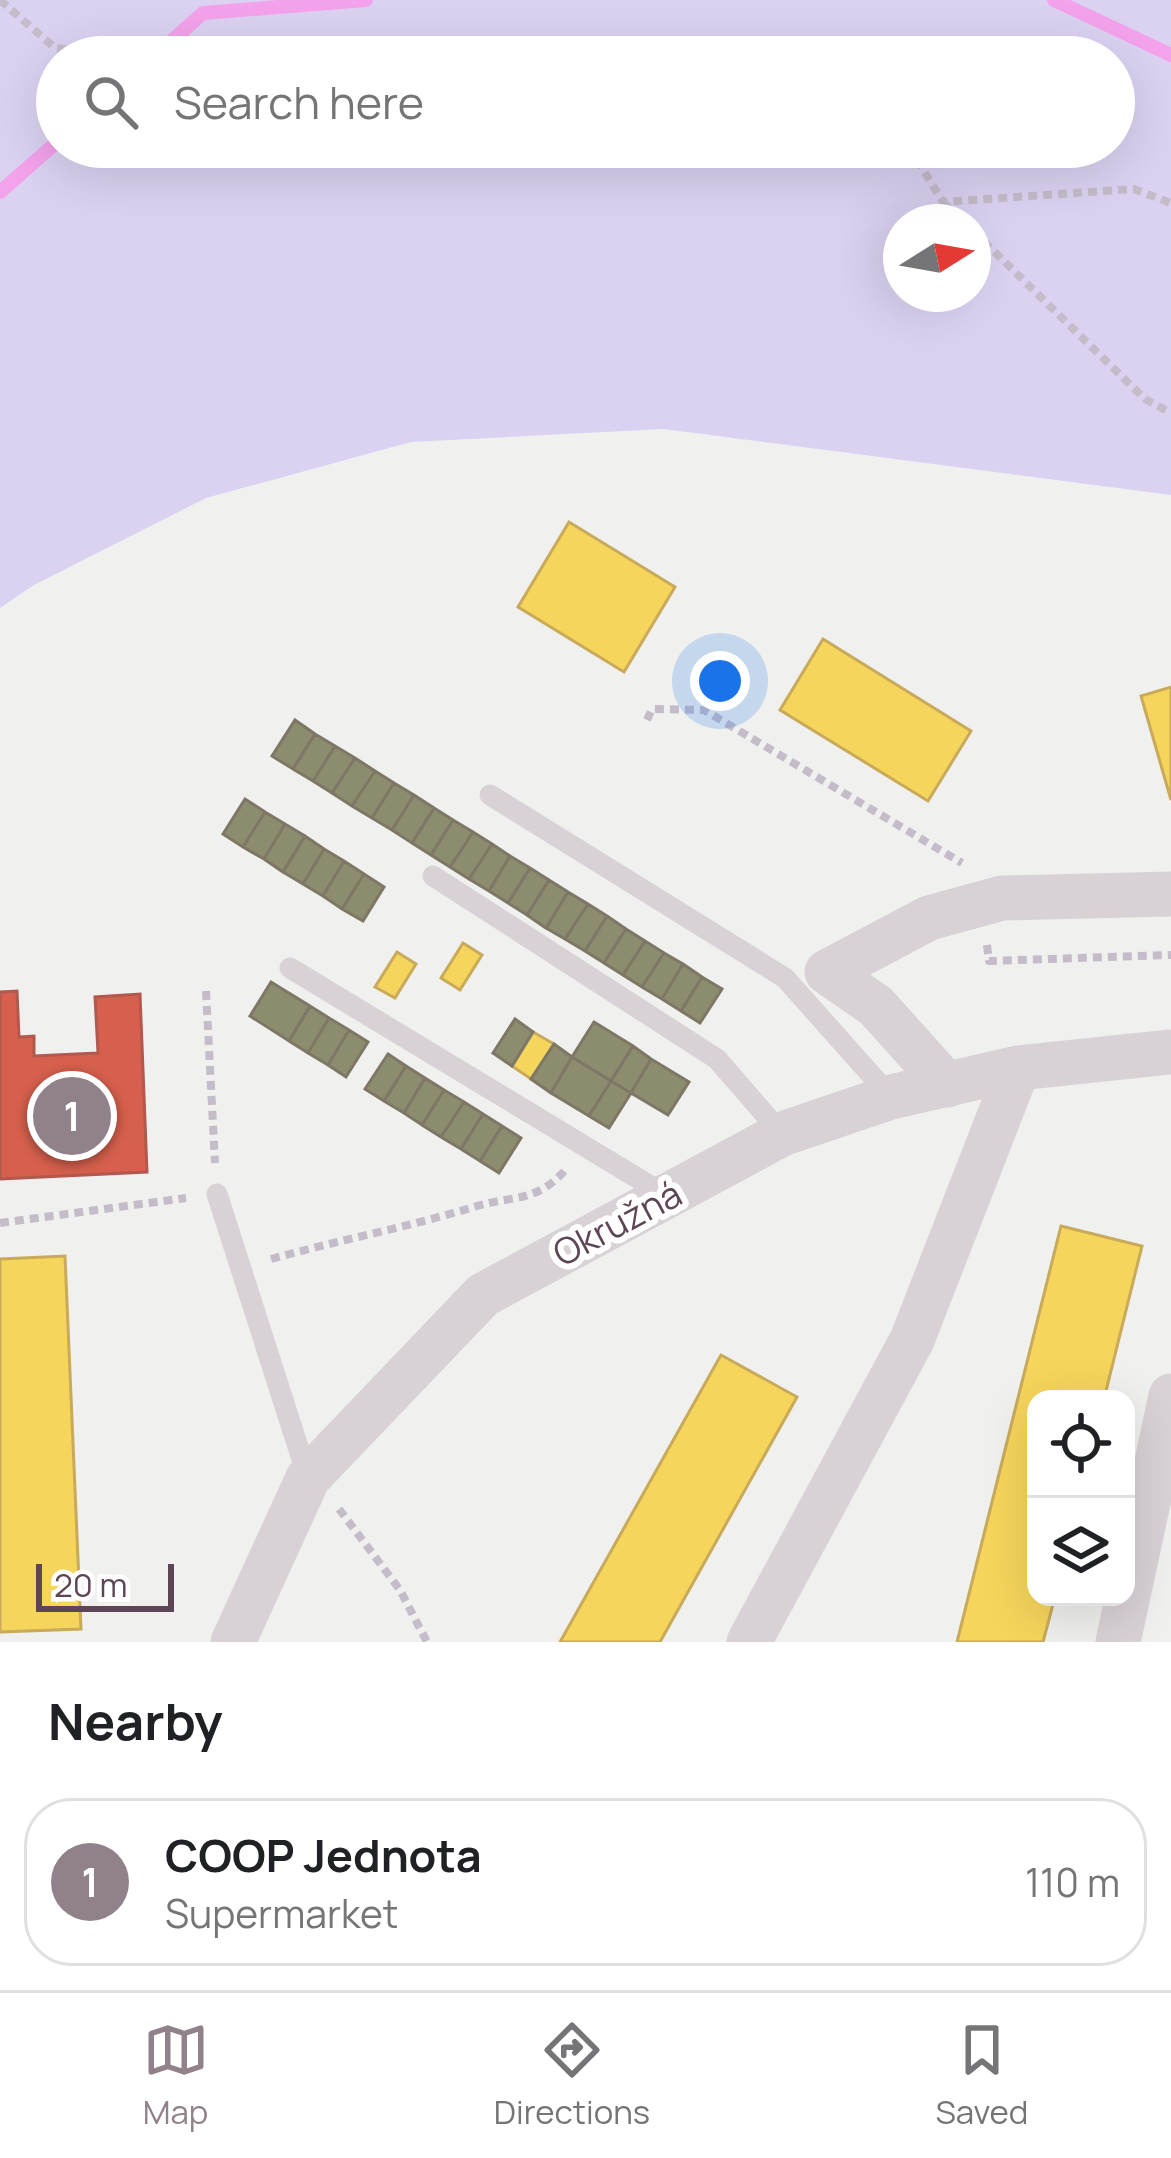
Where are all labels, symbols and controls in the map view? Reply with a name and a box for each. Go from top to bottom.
search box [36,36,1135,168]
icon: search [78,69,144,135]
text: Search here [174,71,424,133]
north arrow [883,204,991,312]
your location [690,651,750,711]
pin: 1 [33,1071,111,1161]
street label: Okružná [544,1169,690,1277]
map controls [1027,1390,1135,1606]
button: locate [1027,1390,1135,1498]
button: layers [1027,1498,1135,1606]
scale bar [36,1558,174,1611]
text: 20 m [54,1562,128,1607]
text: Nearby [48,1686,223,1755]
text: COOP Jednota [165,1824,482,1886]
text: 1 [81,1855,99,1909]
text: 110 m [1025,1855,1120,1909]
text: Supermarket [165,1886,398,1940]
tab: Map [143,2017,209,2134]
tab: Directions [494,2017,650,2134]
tab: Saved [935,2017,1028,2134]

